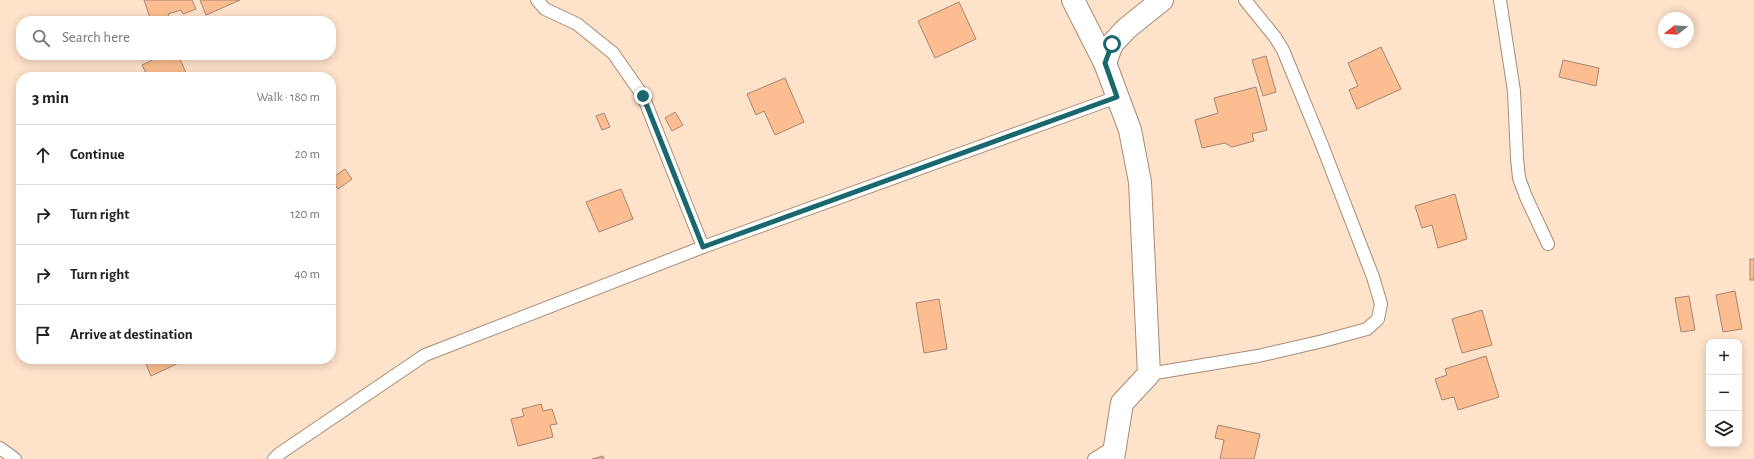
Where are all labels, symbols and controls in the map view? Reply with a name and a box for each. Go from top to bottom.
north arrow [1658,12,1694,48]
search box [16,16,336,60]
icon: search [30,27,52,49]
text: Search here [62,30,130,45]
route start [1103,35,1121,53]
route end [634,87,652,105]
text: 3 min [32,89,69,106]
text: Walk · 180 m [257,91,320,104]
icon: ahead [32,144,54,166]
text: Continue [70,147,125,162]
text: 20 m [295,148,320,161]
icon: right [32,204,54,226]
text: Turn right [70,207,129,222]
text: 120 m [290,208,320,221]
icon: right [32,264,54,286]
text: Turn right [70,267,129,282]
text: 40 m [294,268,320,281]
icon: arrive [32,324,54,346]
text: Arrive at destination [70,327,193,342]
map controls [1706,339,1742,447]
button: + [1706,339,1742,375]
button: − [1706,375,1742,411]
button: layers [1706,411,1742,447]

